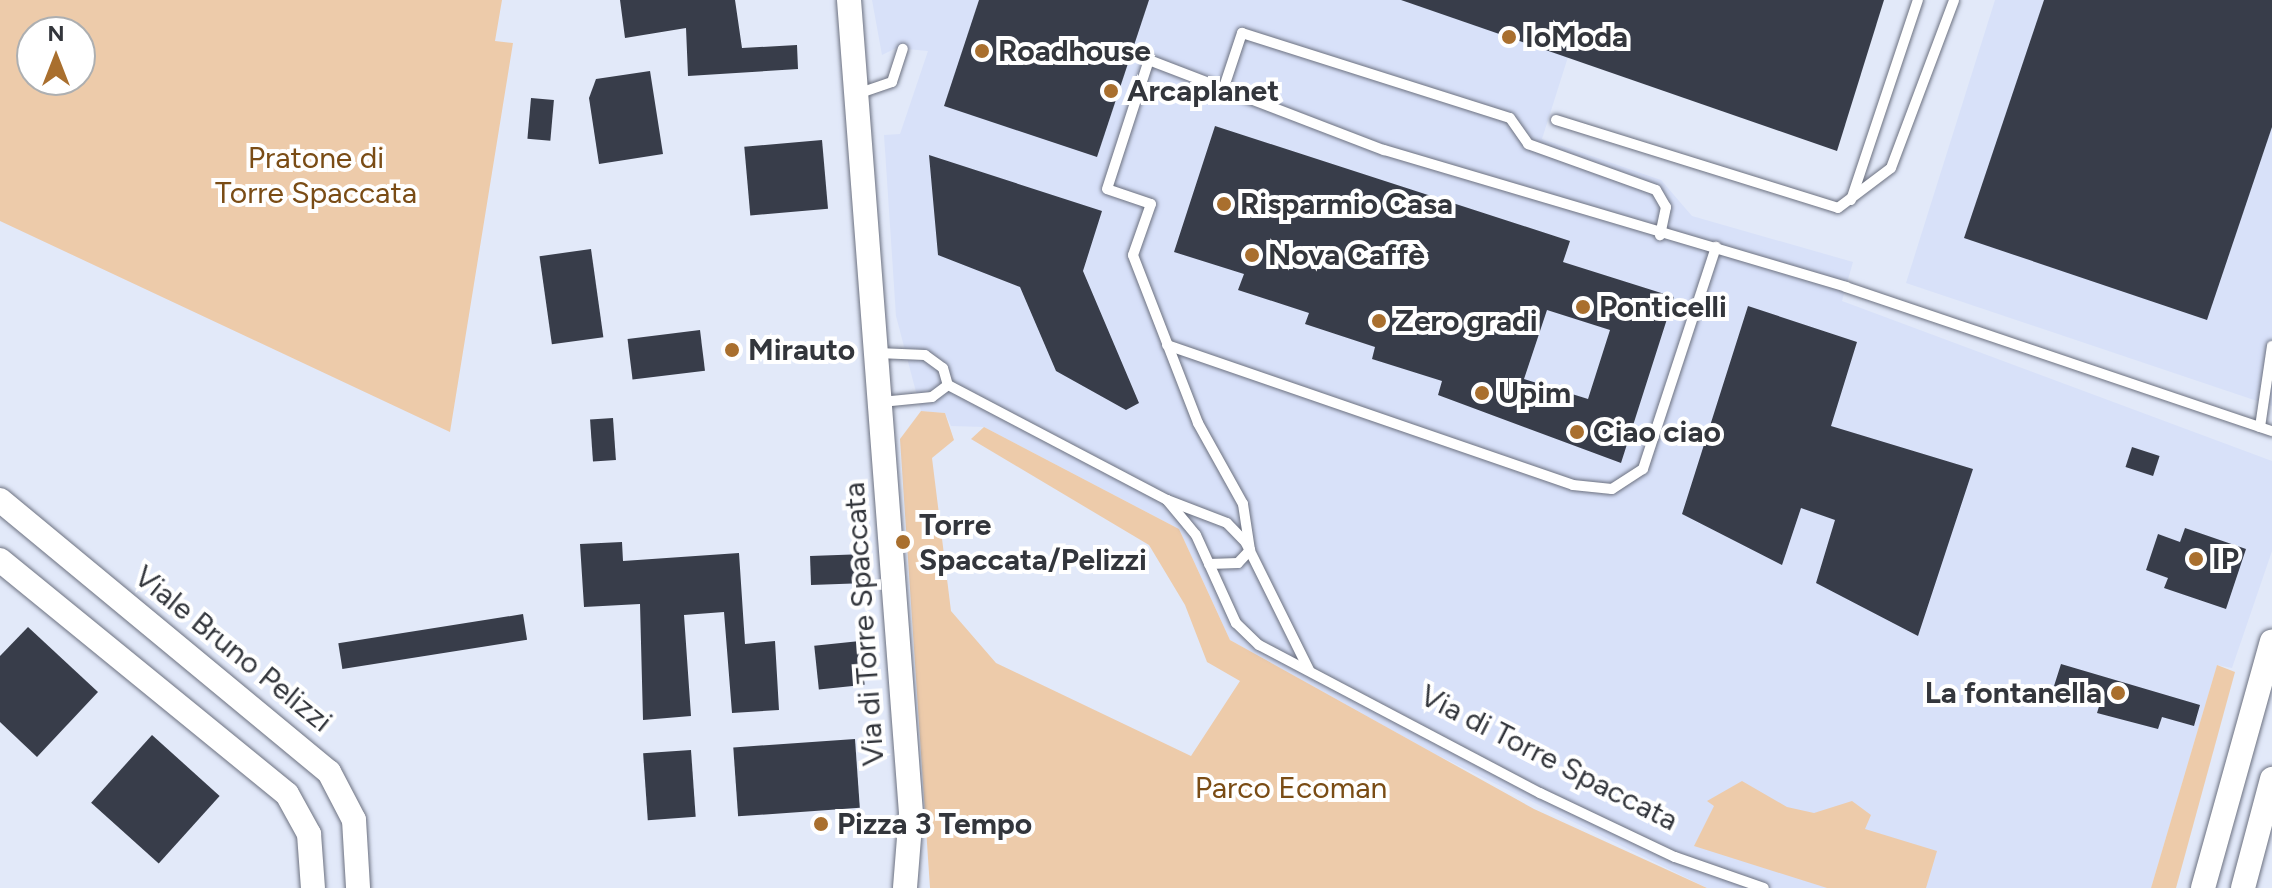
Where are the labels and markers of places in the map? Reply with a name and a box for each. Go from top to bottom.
place label: IoModa [1525,19,1628,55]
marker: IoModa [1500,28,1518,46]
place label: Roadhouse [998,33,1151,69]
marker: Roadhouse [973,42,991,60]
place label: Arcaplanet [1127,73,1279,109]
marker: Arcaplanet [1102,82,1120,100]
place label: Risparmio Casa [1240,186,1453,222]
marker: Risparmio Casa [1215,195,1233,213]
place label: Nova Caffè [1268,237,1425,273]
marker: Nova Caffè [1243,246,1261,264]
place label: Ponticelli [1599,289,1727,325]
marker: Ponticelli [1574,298,1592,316]
place label: Zero gradi [1395,303,1538,339]
marker: Zero gradi [1370,312,1388,330]
place label: Mirauto [748,332,855,368]
marker: Mirauto [723,341,741,359]
place label: Upim [1498,375,1571,411]
marker: Upim [1473,384,1491,402]
place label: Ciao ciao [1593,414,1721,450]
marker: Ciao ciao [1568,423,1586,441]
place label: Torre Spaccata/Pelizzi [919,507,1147,578]
marker: Torre Spaccata/Pelizzi [894,533,912,551]
place label: IP [2212,541,2239,577]
marker: IP [2187,550,2205,568]
place label: La fontanella [1925,675,2102,711]
marker: La fontanella [2109,684,2127,702]
place label: Pizza 3 Tempo [837,806,1032,842]
marker: Pizza 3 Tempo [812,815,830,833]

